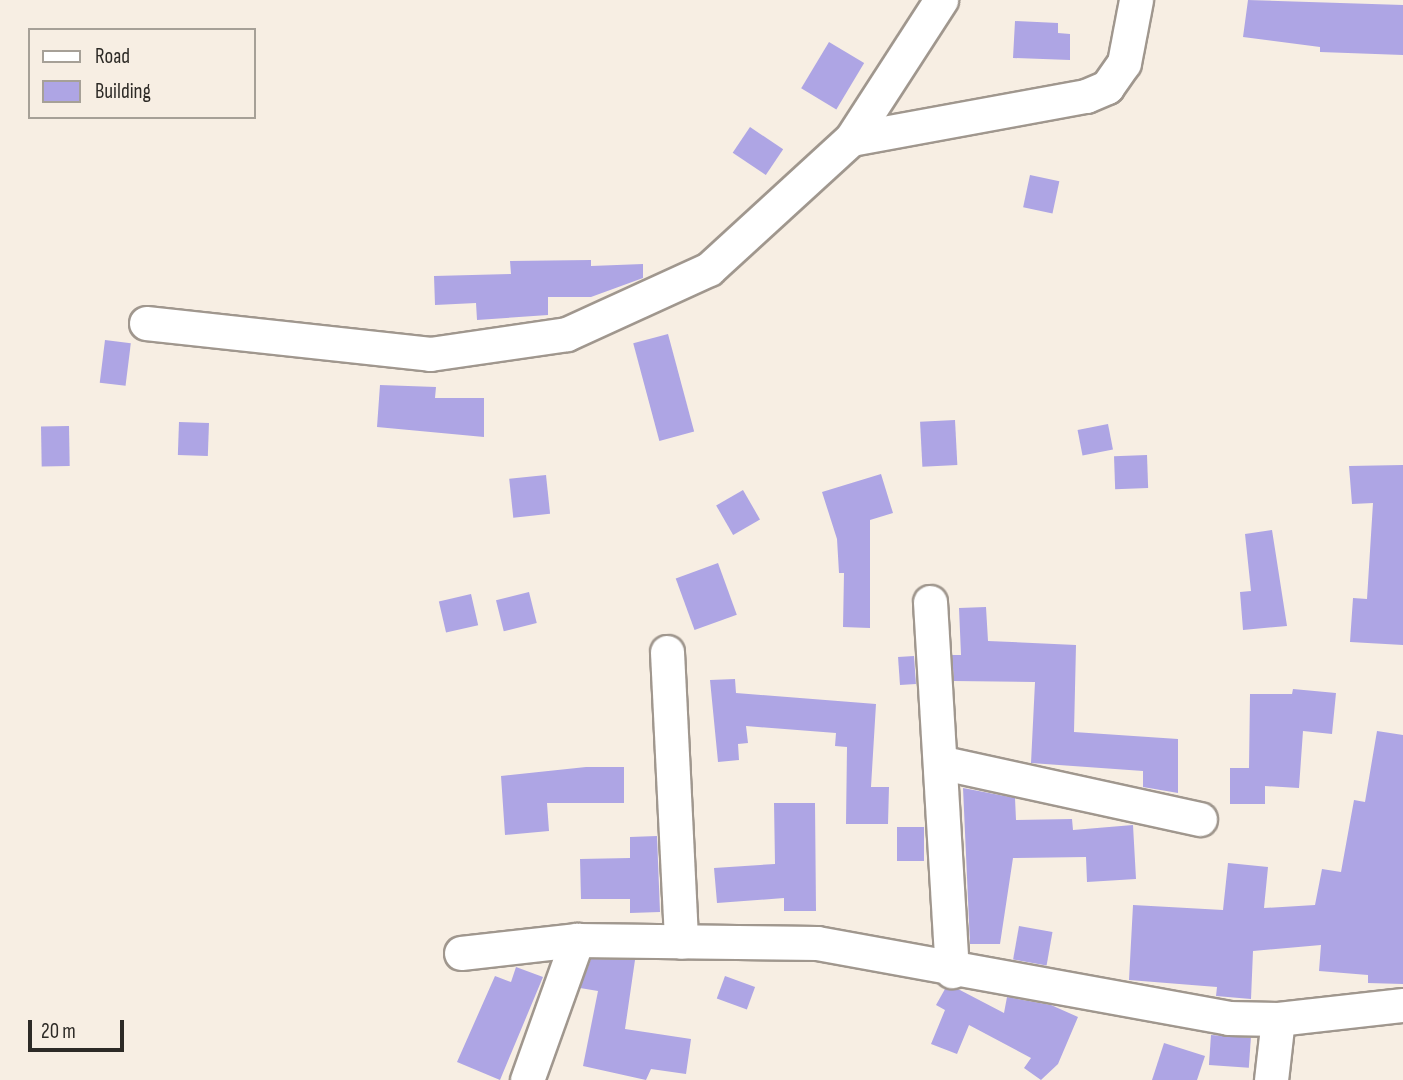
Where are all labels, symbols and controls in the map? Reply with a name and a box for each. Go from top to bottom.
legend [28,28,256,119]
text: Road [95,44,130,69]
text: Building [95,79,151,104]
scale bar [32,1006,128,1050]
text: 20 m [41,1019,76,1044]

